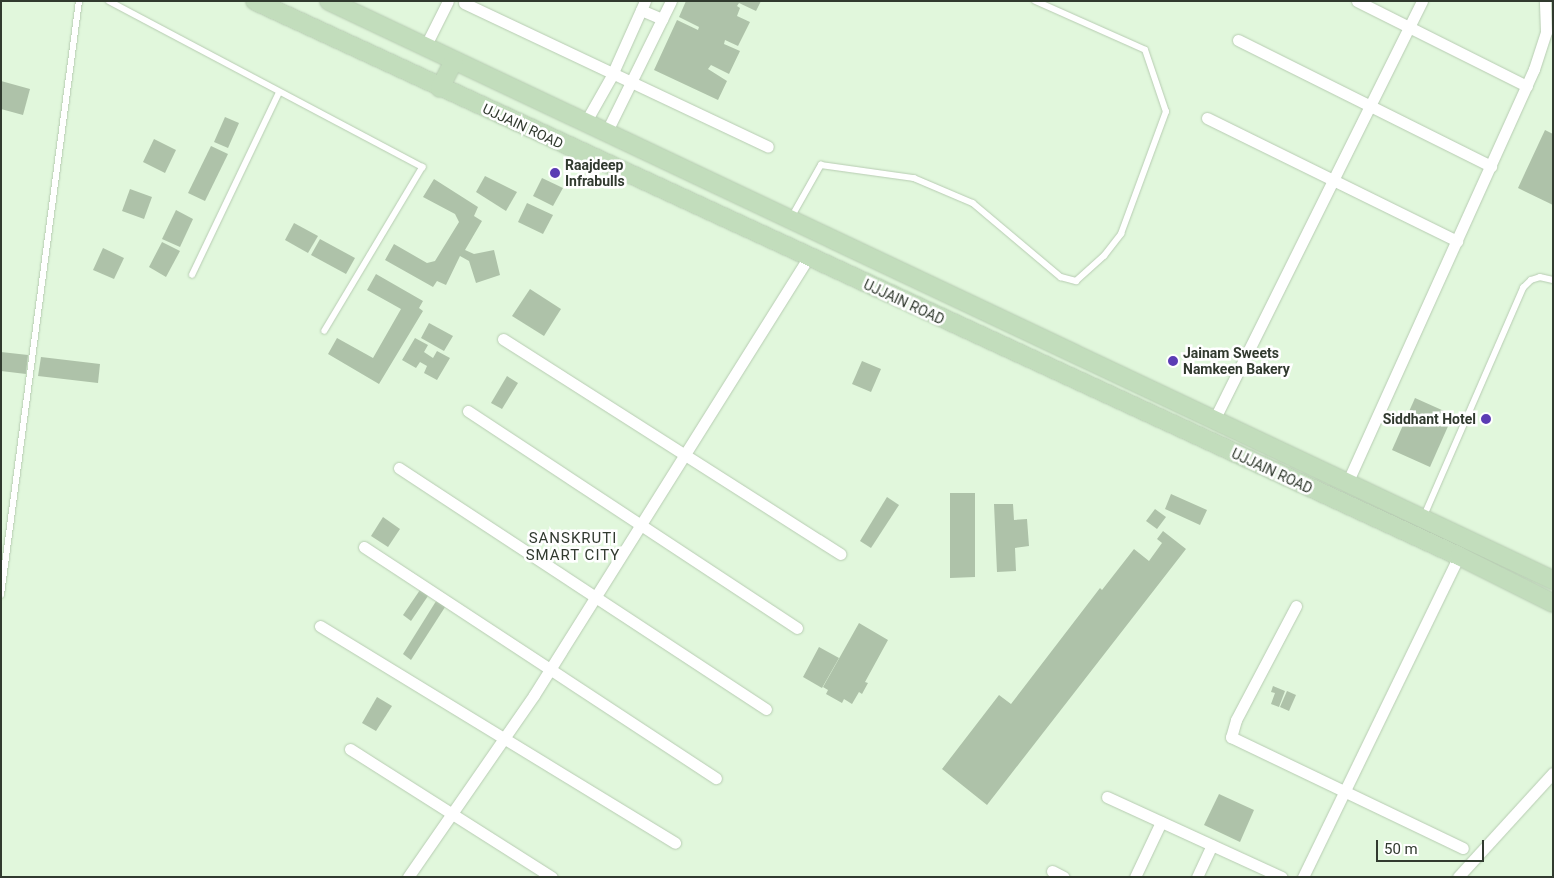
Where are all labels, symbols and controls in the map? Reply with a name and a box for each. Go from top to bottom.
street label: UJJAIN ROAD [480,100,566,152]
place label: Raajdeep Infrabulls [565,157,625,190]
marker: Raajdeep Infrabulls [549,167,561,179]
street label: UJJAIN ROAD [861,276,947,328]
place label: Jainam Sweets Namkeen Bakery [1183,345,1290,378]
marker: Jainam Sweets Namkeen Bakery [1167,355,1179,367]
place label: Siddhant Hotel [1383,411,1476,427]
marker: Siddhant Hotel [1480,413,1492,425]
street label: UJJAIN ROAD [1229,445,1315,497]
district label: SANSKRUTI SMART CITY [524,529,622,564]
scale bar [1379,830,1486,862]
text: 50 m [1384,840,1418,858]

